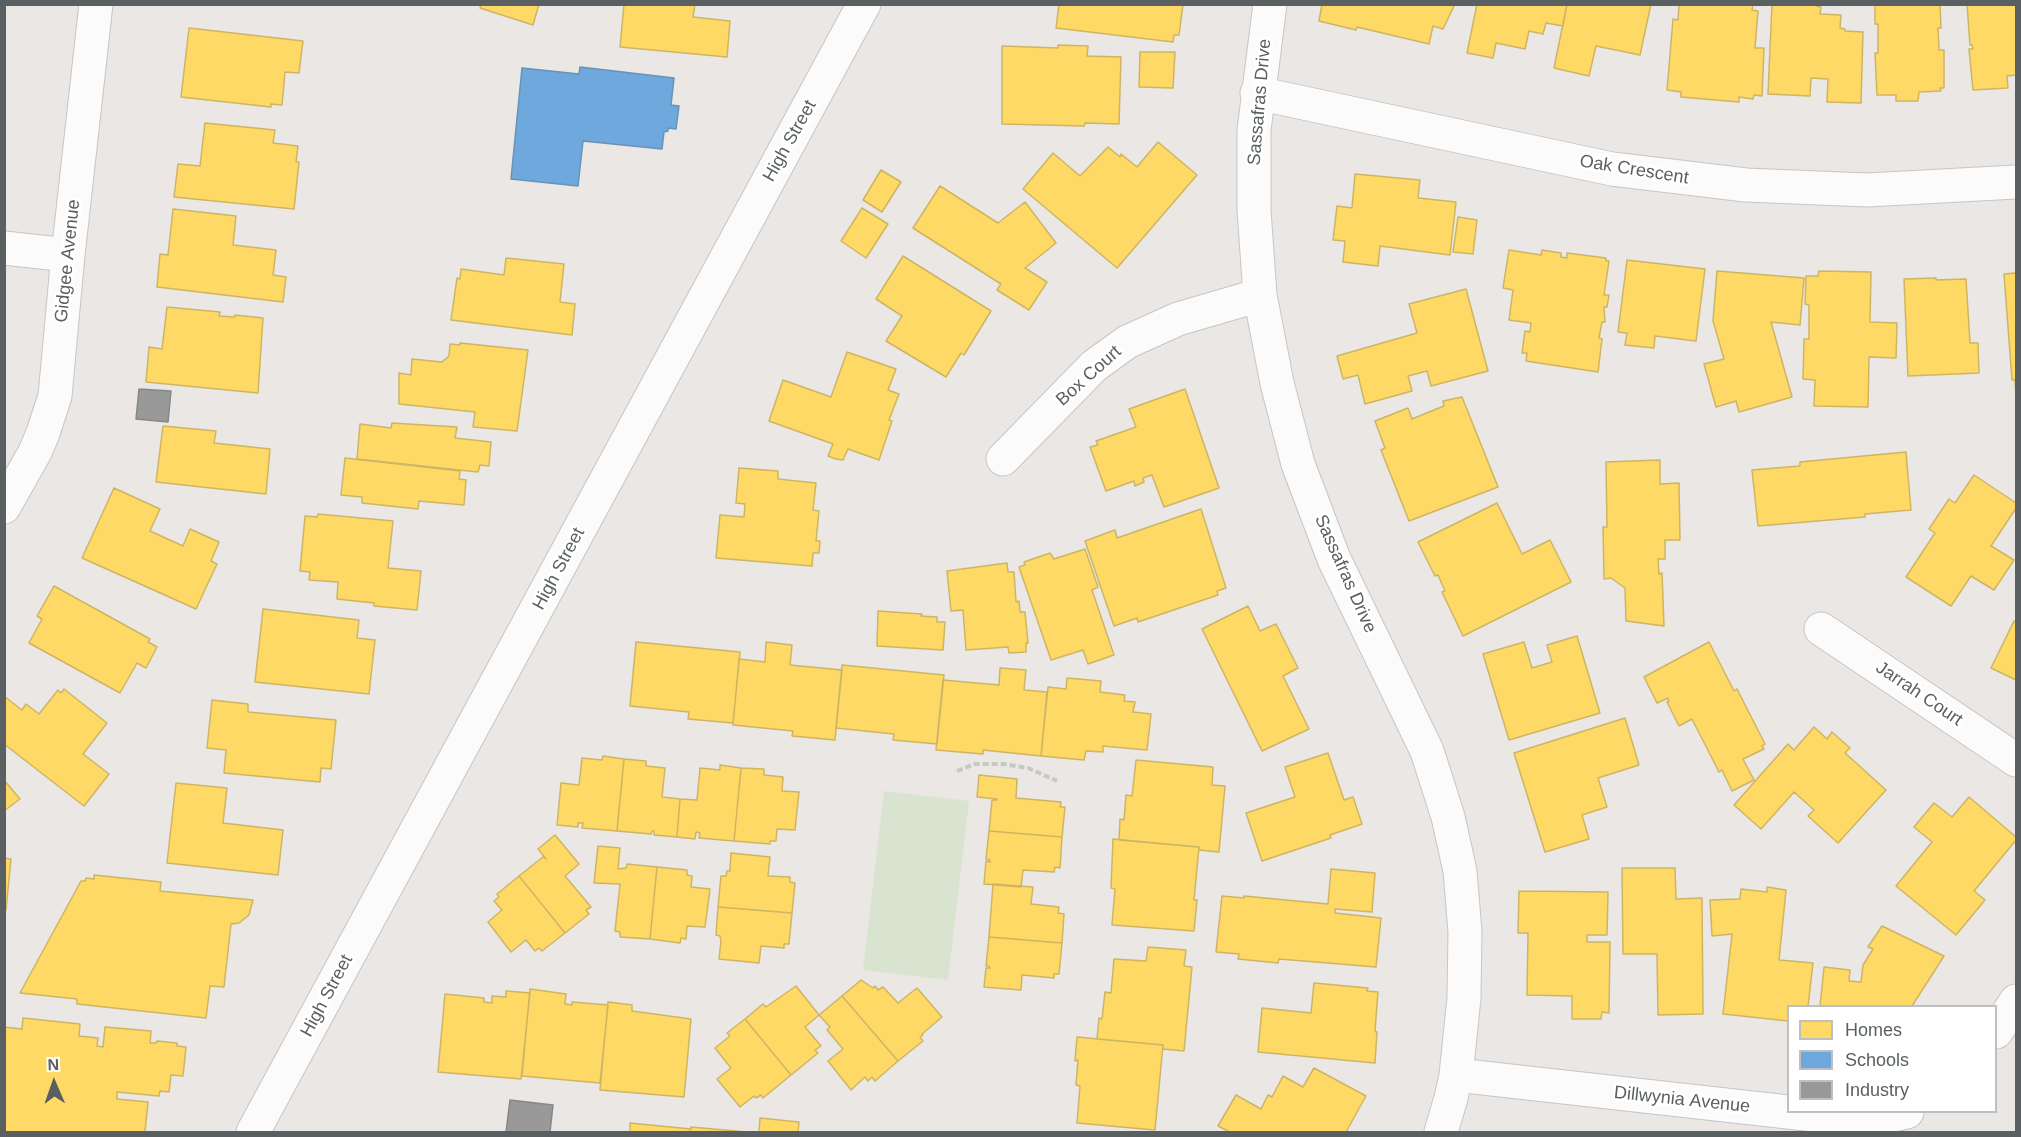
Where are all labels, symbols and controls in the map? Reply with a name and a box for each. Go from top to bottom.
street label: Sassafras Drive [1244,38,1276,166]
street label: High Street [759,96,821,186]
street label: Oak Crescent [1578,151,1690,189]
street label: Gidgee Avenue [51,198,85,324]
street label: Box Court [1052,341,1126,411]
street label: Sassafras Drive [1309,512,1381,636]
street label: High Street [528,524,590,614]
street label: Jarrah Court [1871,657,1967,731]
street label: High Street [296,951,358,1041]
legend [1787,1005,1997,1113]
text: Homes [1845,1020,1902,1040]
text: Schools [1845,1050,1909,1070]
north arrow [24,1053,84,1113]
text: N [47,1056,59,1073]
text: Industry [1845,1080,1909,1100]
street label: Dillwynia Avenue [1613,1082,1751,1118]

